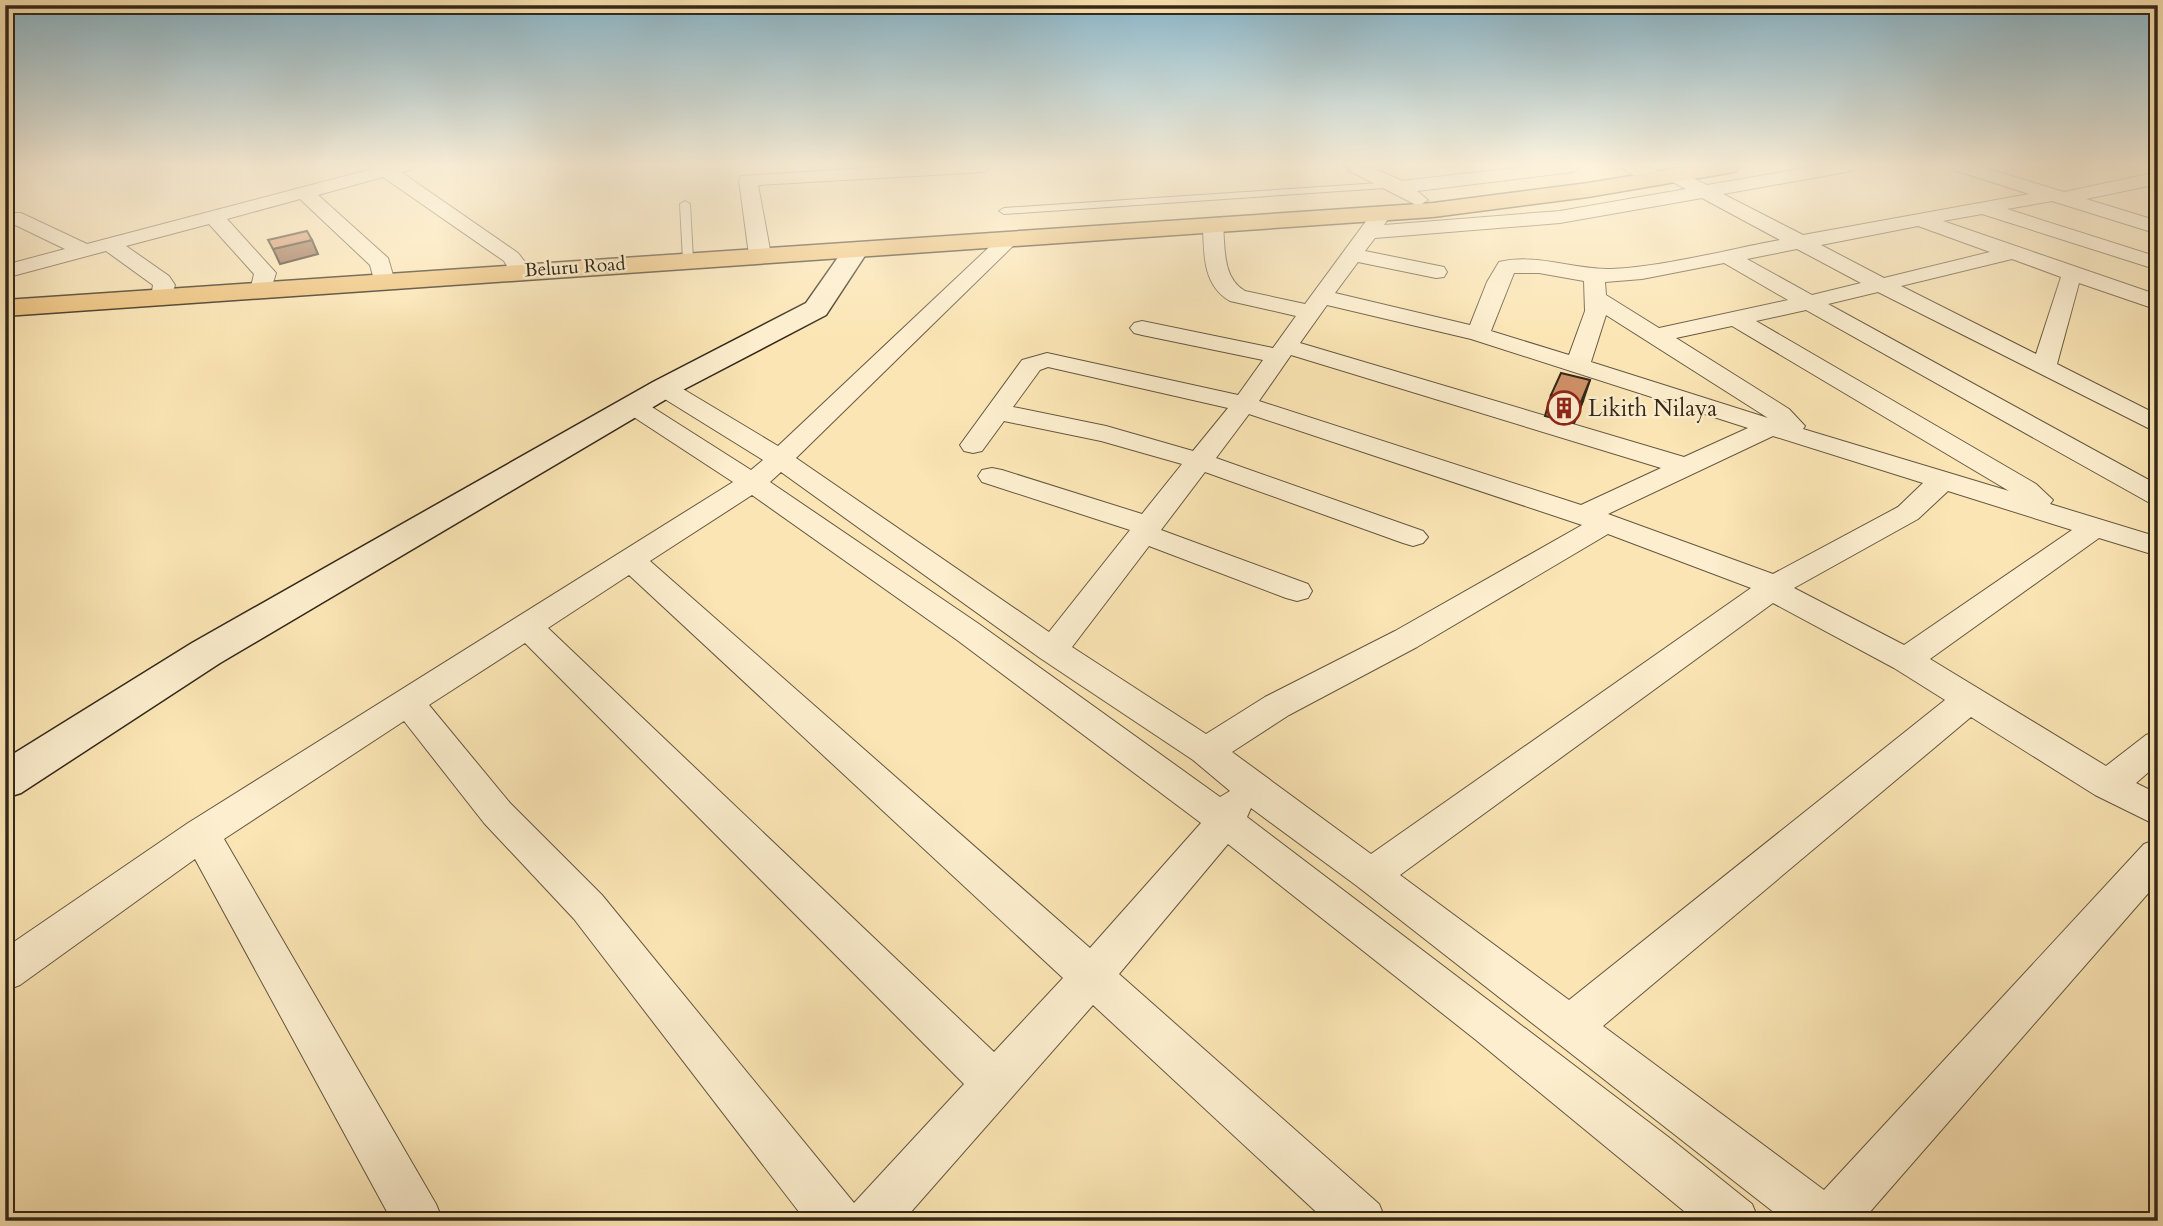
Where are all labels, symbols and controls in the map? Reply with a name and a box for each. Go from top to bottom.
street label: Beluru Road [524,251,626,283]
building icon: Likith Nilaya [1545,389,1583,427]
place label: Likith Nilaya [1588,393,1717,424]

